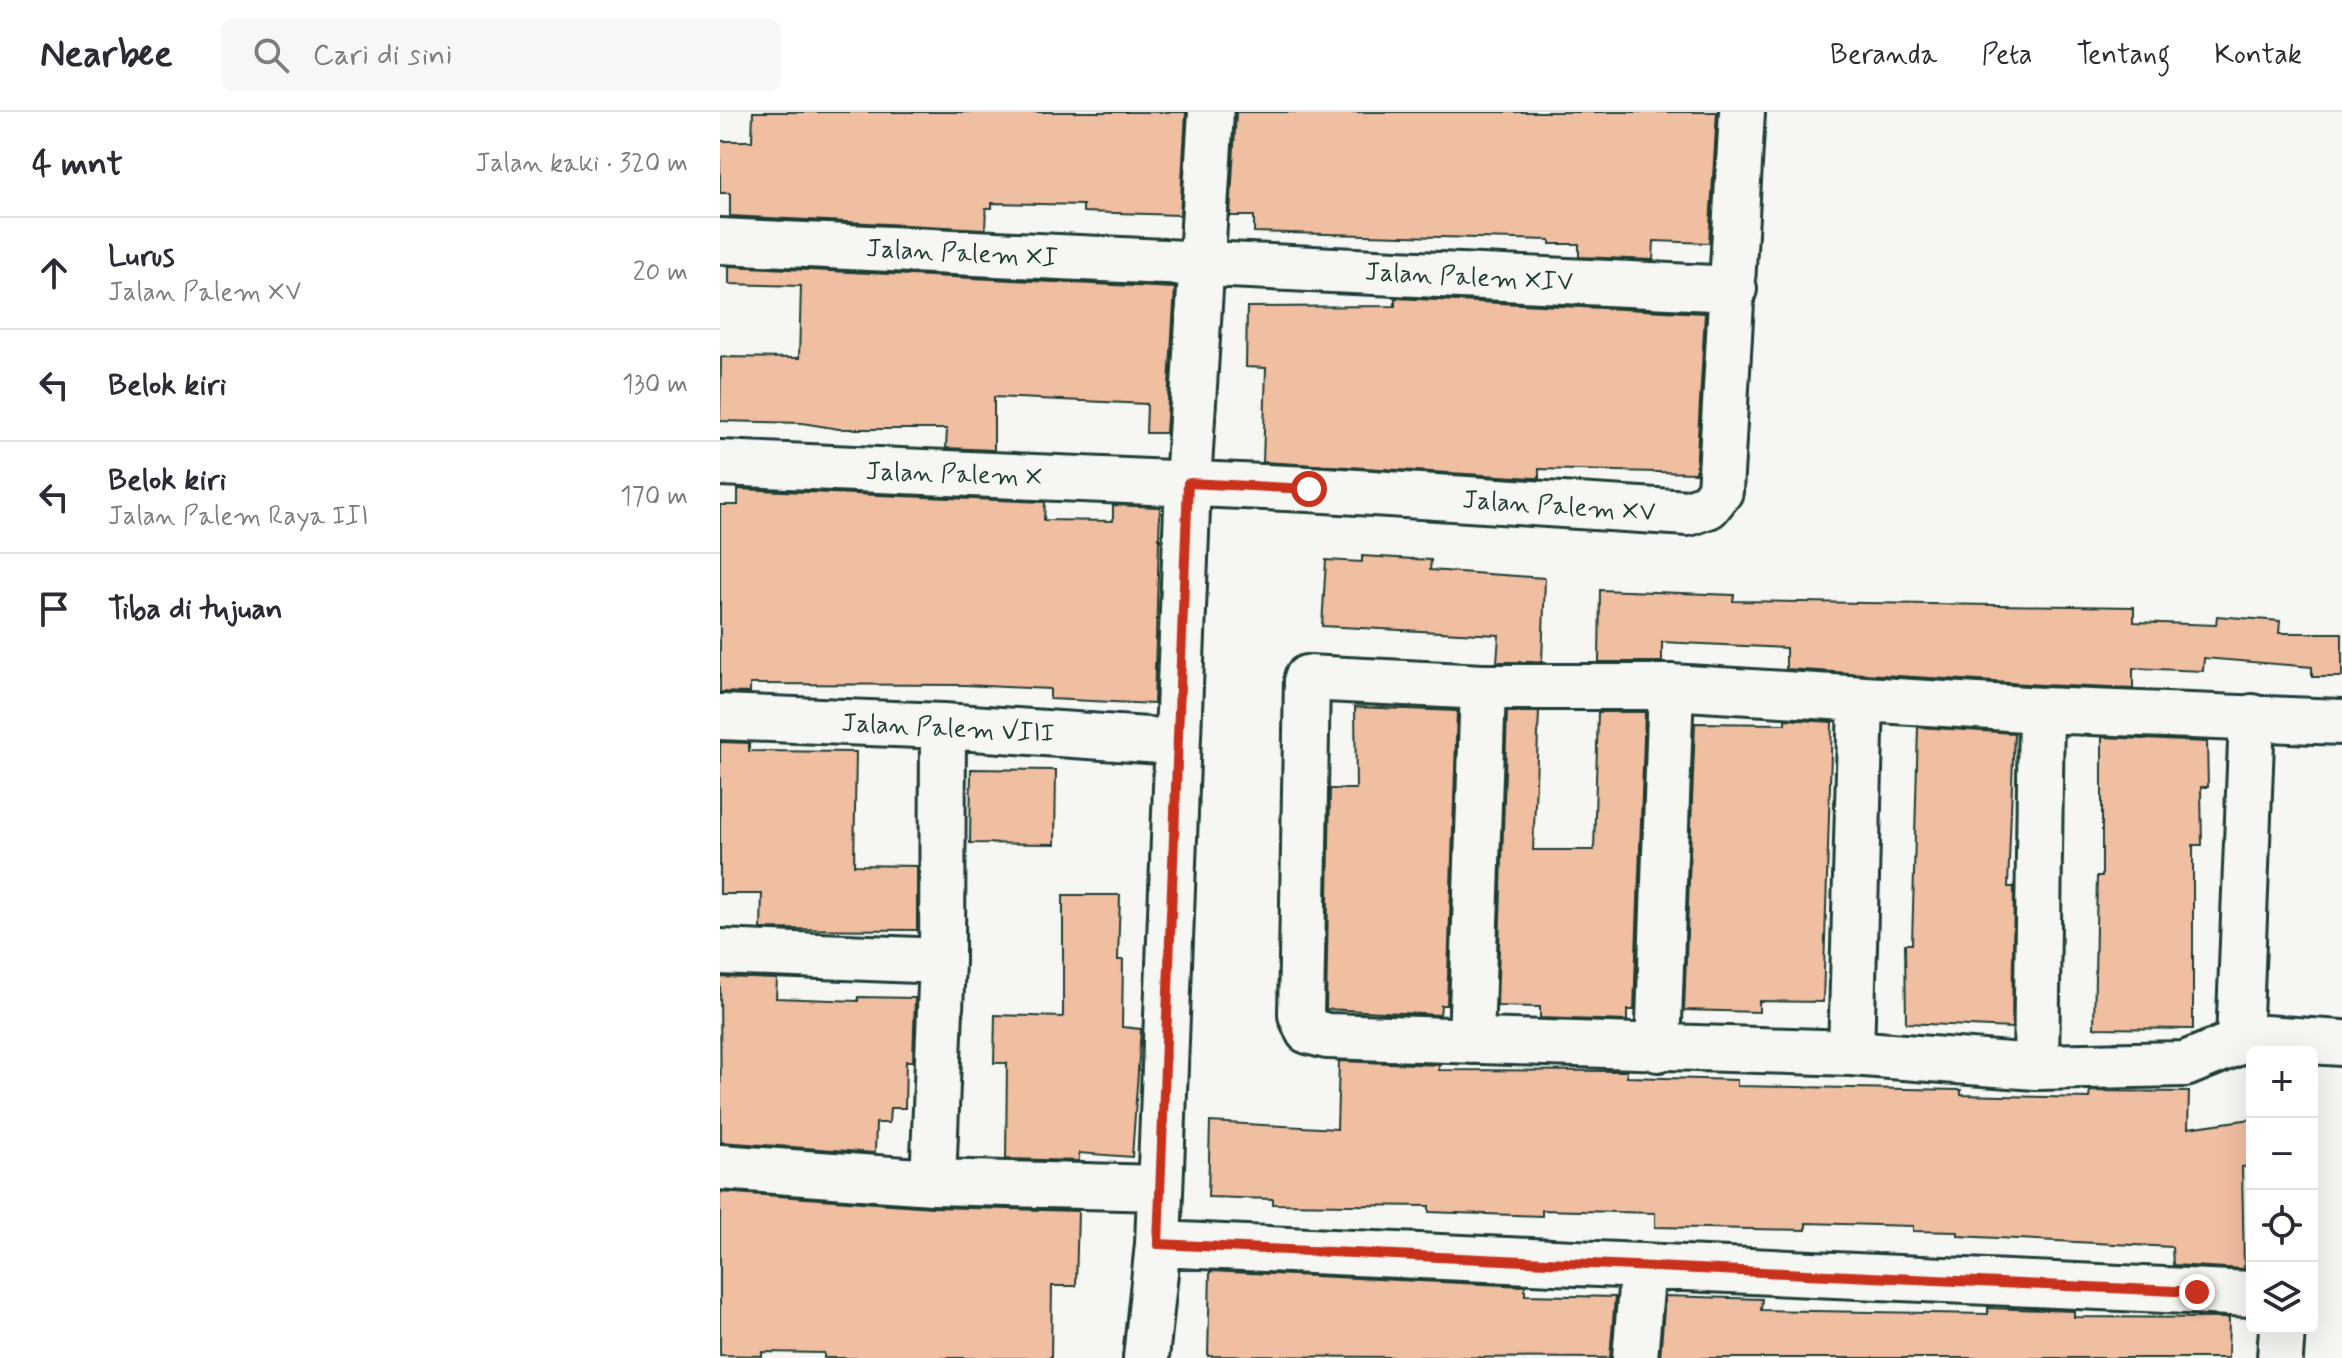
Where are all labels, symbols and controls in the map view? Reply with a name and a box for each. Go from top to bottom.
search box [221,19,781,91]
text: Nearbee [40,31,173,80]
icon: search [249,33,293,77]
text: Cari di sini [313,36,452,75]
text: Beranda [1830,37,1937,74]
text: Peta [1981,37,2033,74]
text: Tentang [2077,37,2170,74]
text: Kontak [2214,37,2302,74]
text: 4 mnt [32,142,123,187]
text: Jalan kaki · 320 m [475,147,688,181]
street label: Jalan Palem XI [865,232,1059,276]
text: Lurus [108,237,175,276]
icon: ahead [32,251,76,295]
text: 20 m [633,256,688,290]
street label: Jalan Palem XIV [1364,256,1574,300]
text: Jalan Palem XV [108,276,301,310]
icon: left [32,363,76,407]
text: Belok kiri [108,366,226,405]
text: 130 m [622,368,688,402]
street label: Jalan Palem X [865,455,1043,495]
text: Belok kiri [108,461,226,500]
route start [1291,471,1327,507]
icon: left [32,475,76,519]
text: 170 m [620,480,688,514]
street label: Jalan Palem XV [1461,483,1656,531]
text: Jalan Palem Raya III [108,500,369,534]
icon: arrive [32,587,76,631]
text: Tiba di tujuan [108,590,283,629]
street label: Jalan Palem VIII [841,706,1055,752]
map controls [2246,1046,2318,1334]
button: + [2246,1046,2318,1118]
button: − [2246,1118,2318,1190]
button: locate [2246,1190,2318,1262]
button: layers [2246,1262,2318,1334]
route end [2179,1274,2215,1310]

